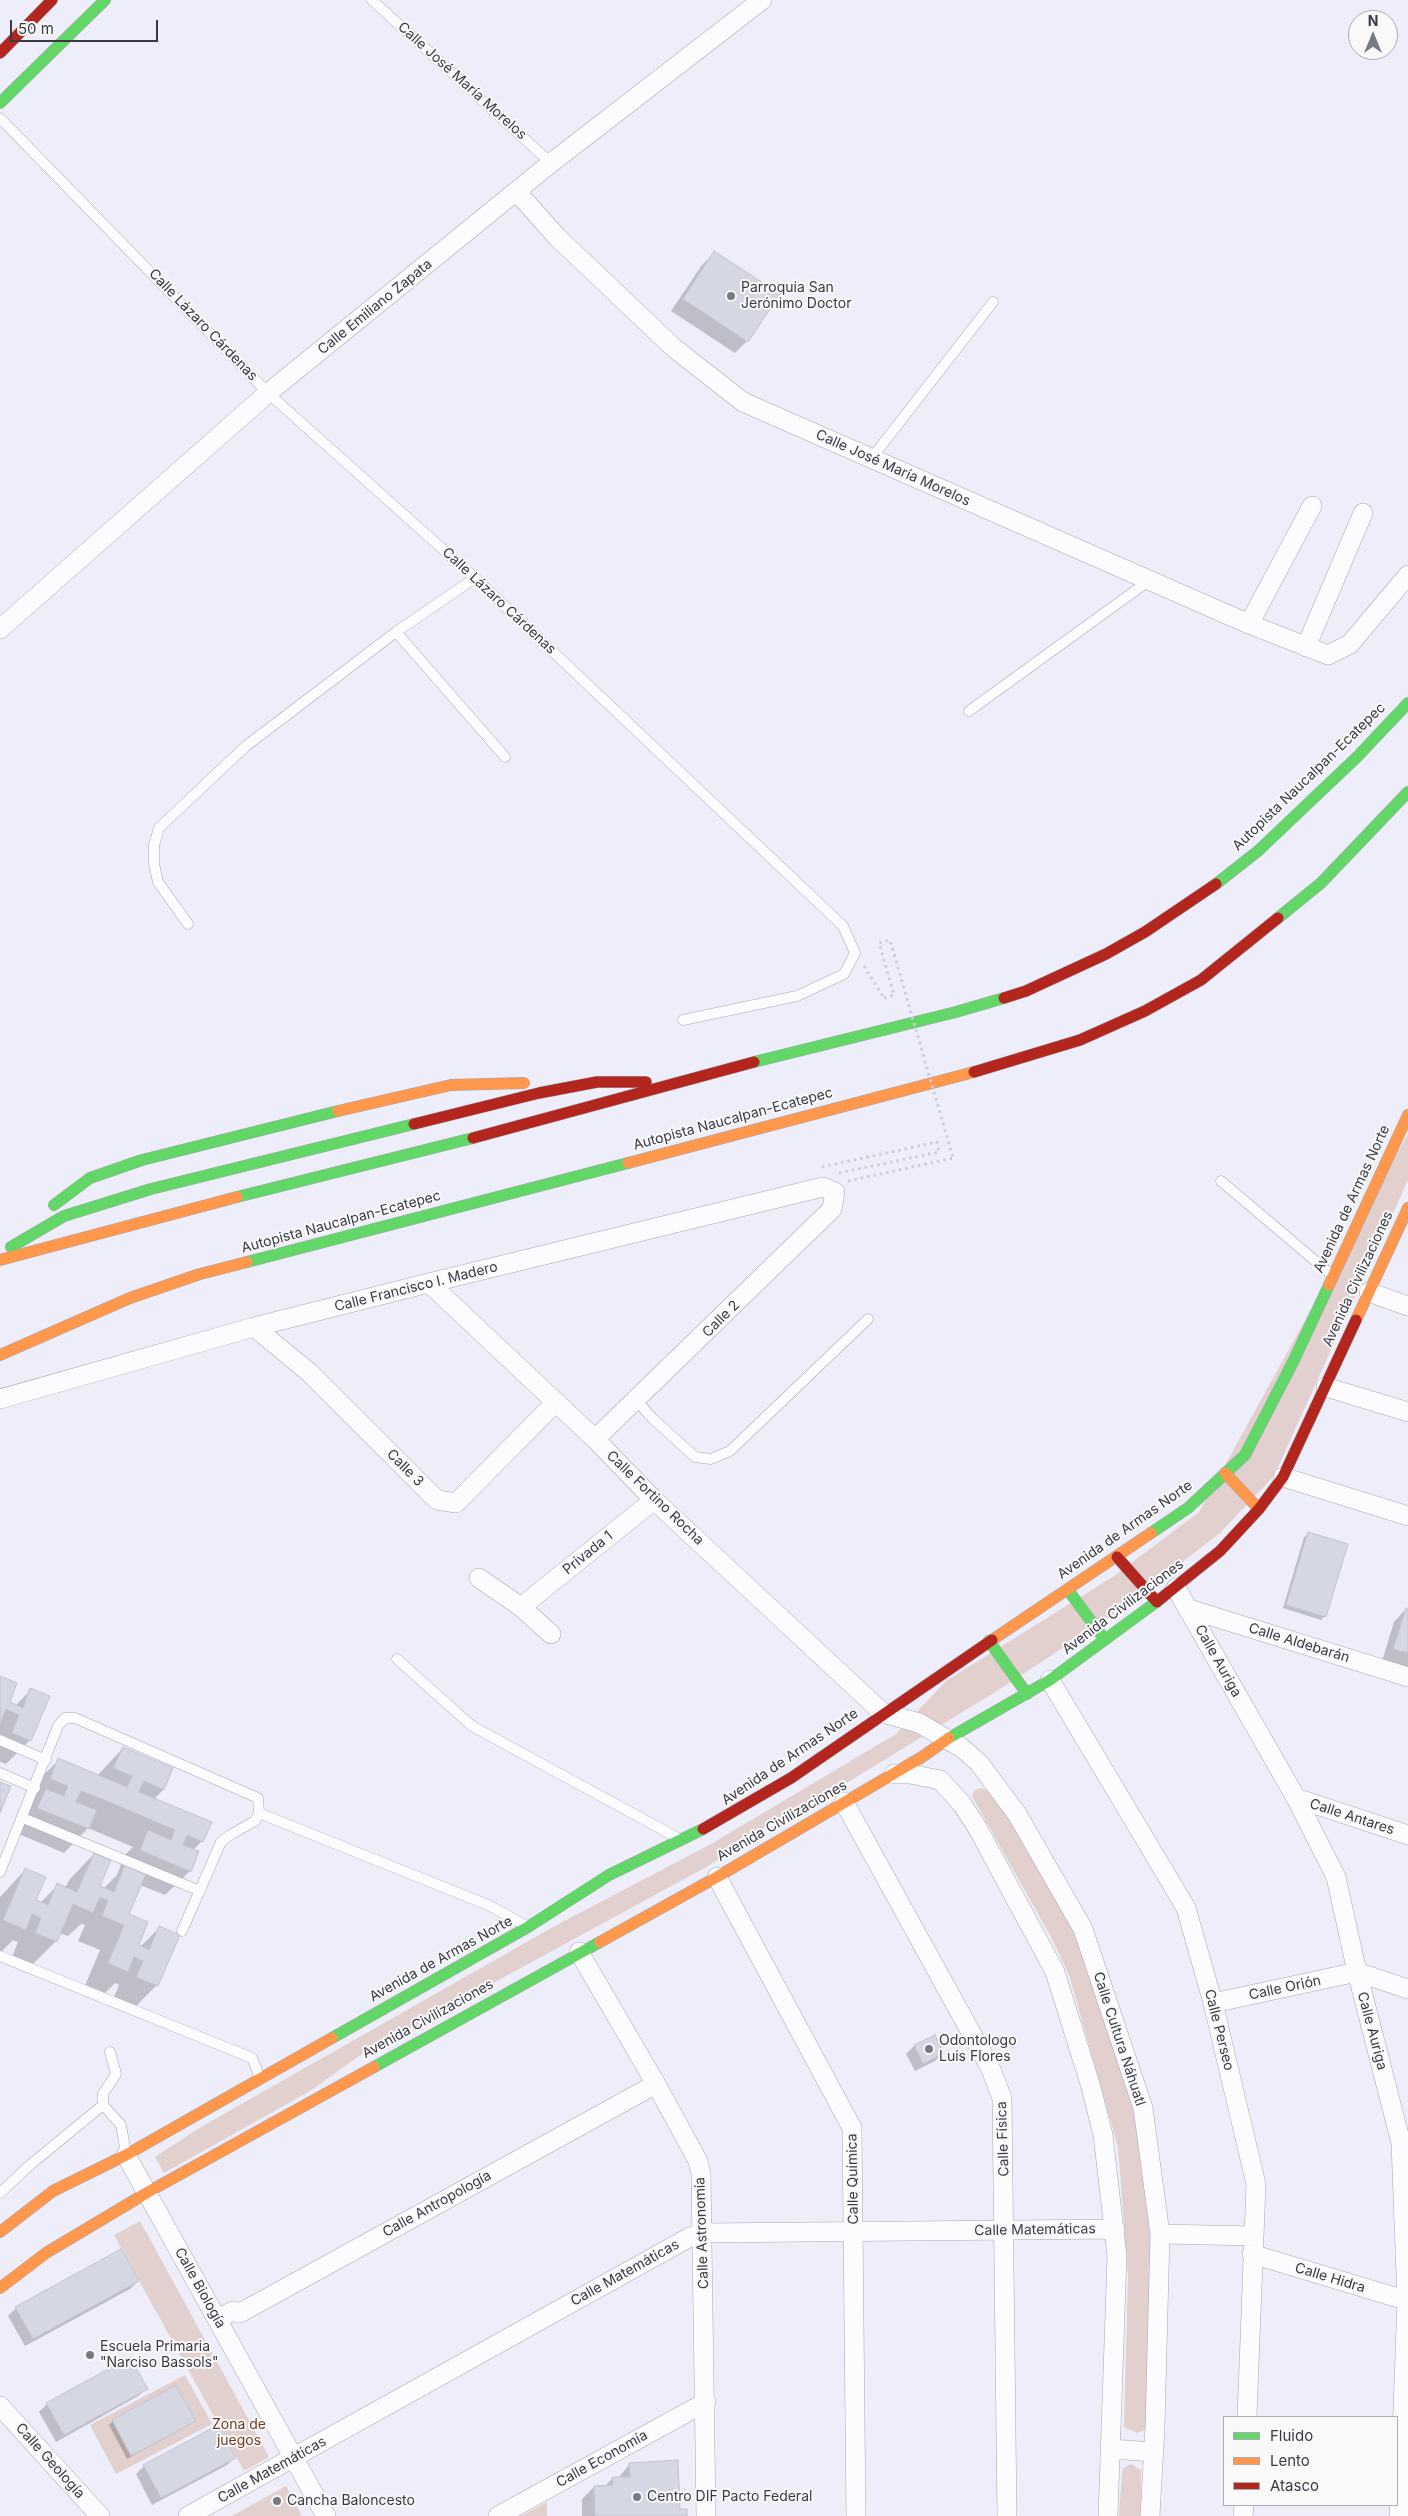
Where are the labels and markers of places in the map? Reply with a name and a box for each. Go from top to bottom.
place label: Parroquia San Jerónimo Doctor [741,280,851,312]
marker: Parroquia San Jerónimo Doctor [725,290,737,302]
place label: Odontologo Luis Flores [939,2033,1017,2066]
marker: Odontologo Luis Flores [923,2043,935,2055]
place label: Escuela Primaria "Narciso Bassols" [100,2339,219,2372]
marker: Escuela Primaria "Narciso Bassols" [84,2349,96,2361]
place label: Centro DIF Pacto Federal [647,2489,812,2505]
marker: Centro DIF Pacto Federal [631,2491,643,2503]
place label: Cancha Baloncesto [287,2493,415,2509]
marker: Cancha Baloncesto [271,2495,283,2507]

